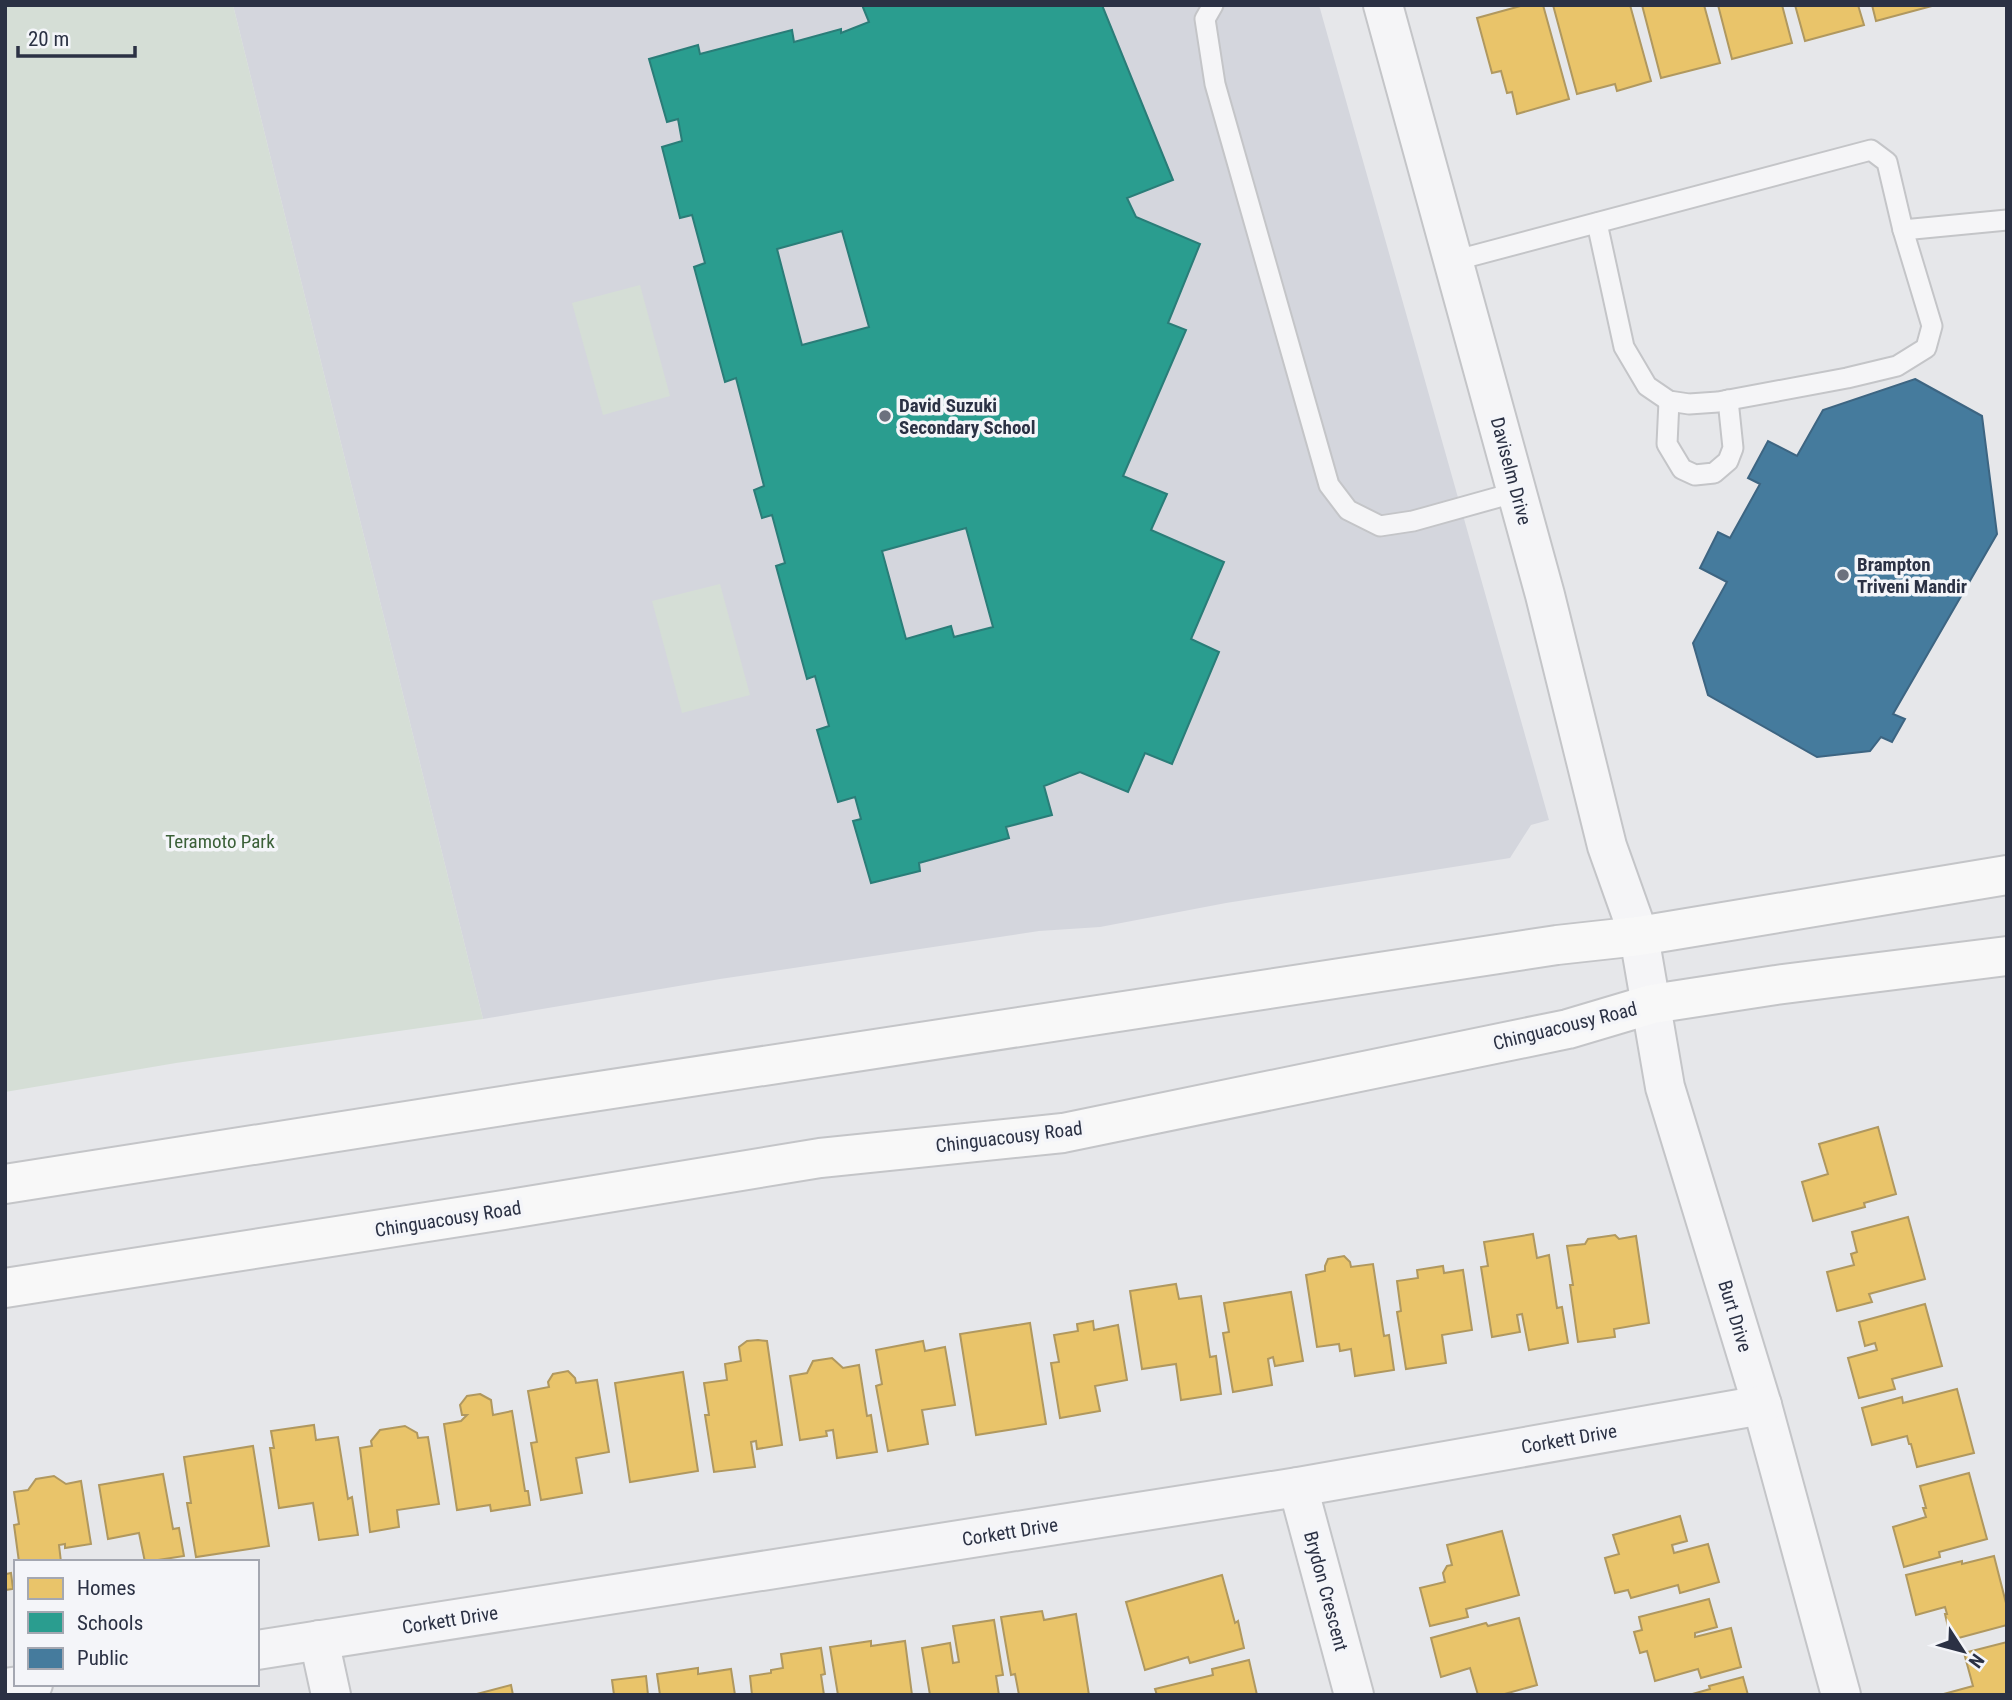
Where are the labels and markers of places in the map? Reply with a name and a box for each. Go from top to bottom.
place label: David Suzuki Secondary School [899,394,1036,439]
marker: David Suzuki Secondary School [877,408,893,424]
place label: Brampton Triveni Mandir [1857,553,1967,598]
marker: Brampton Triveni Mandir [1835,567,1851,583]

